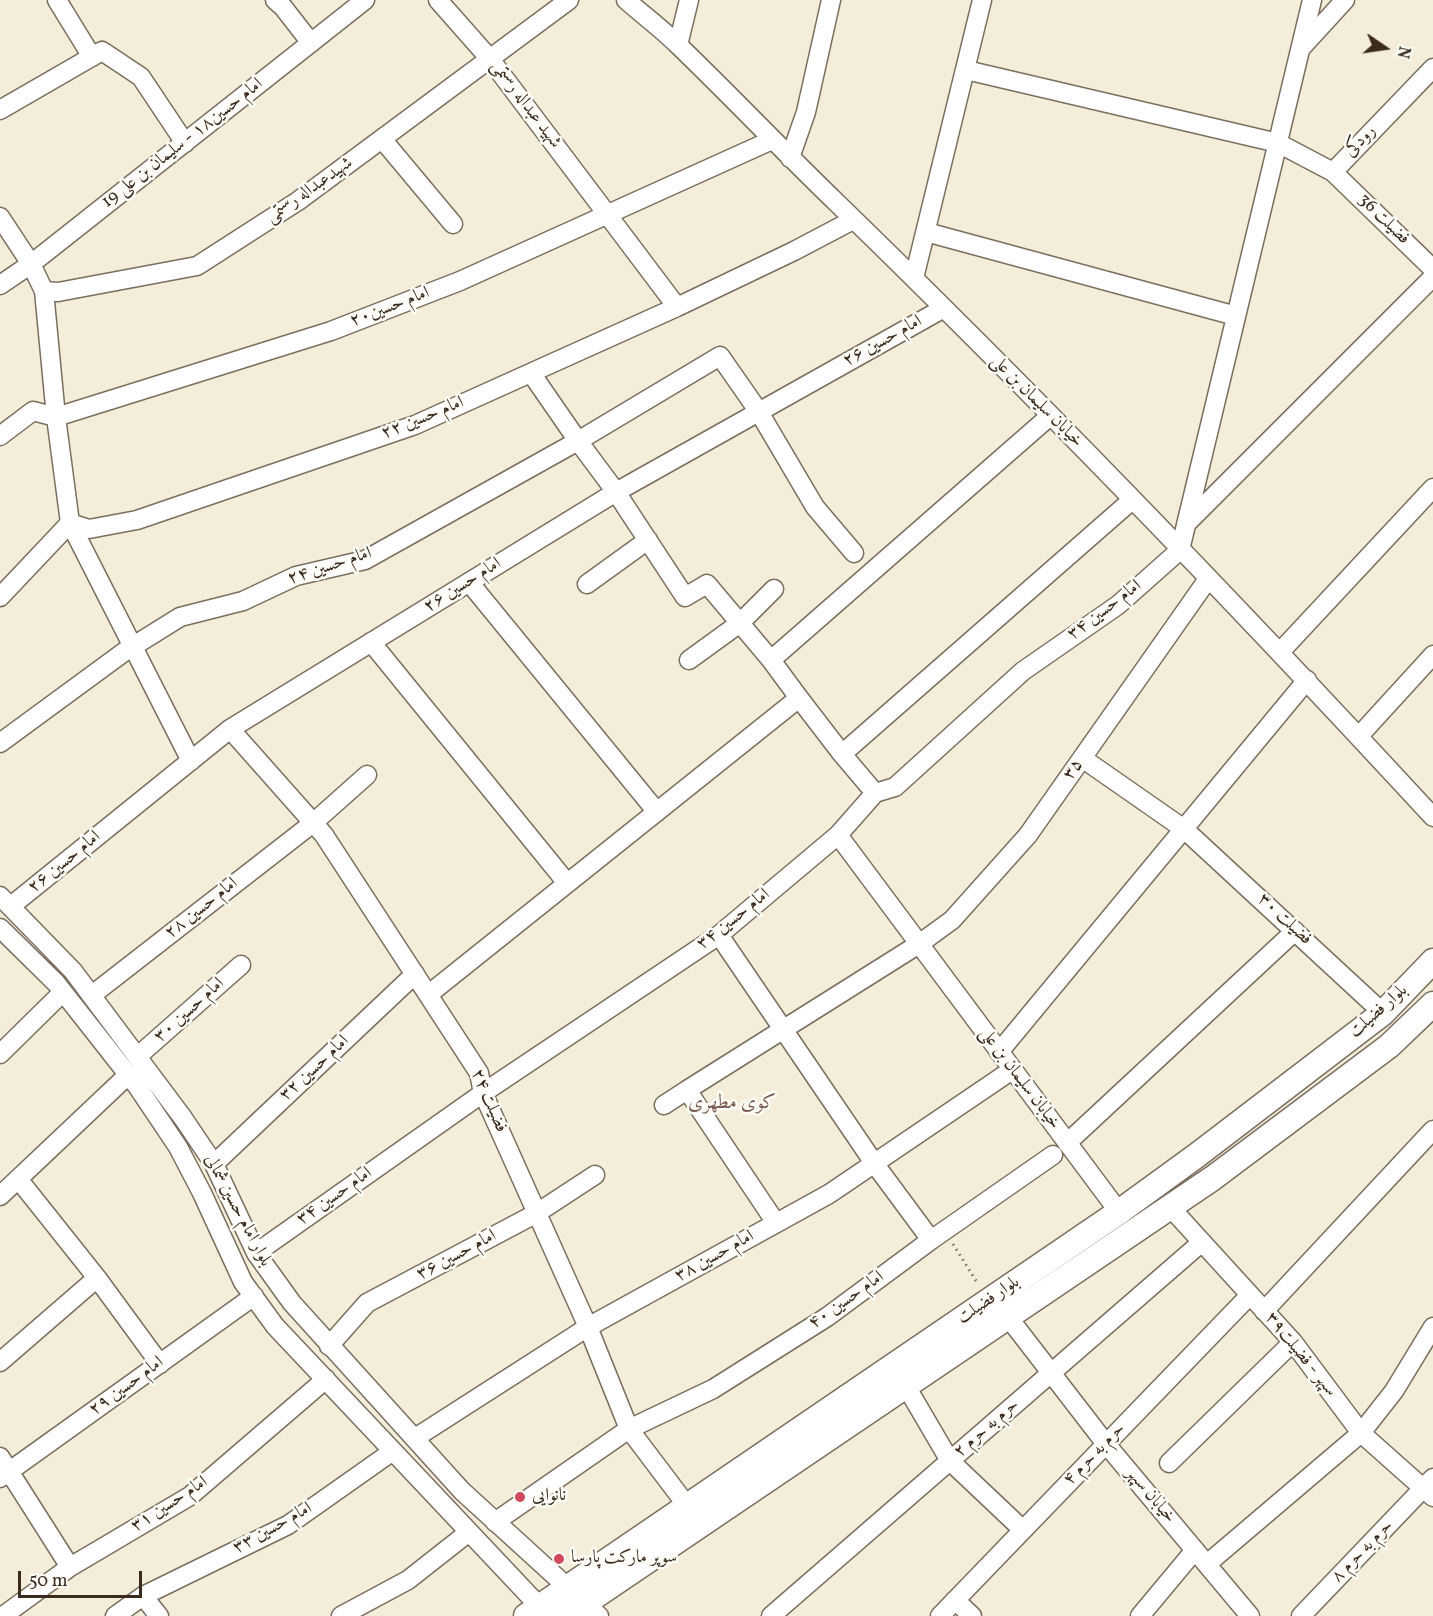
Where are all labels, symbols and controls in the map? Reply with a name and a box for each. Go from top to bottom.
north arrow [1355,18,1415,78]
text: N [1391,44,1415,60]
street label: شهید عبداله رستمی [485,57,565,153]
street label: امام حسین۱۸ - سلیمان بن علی 19 [98,74,268,214]
street label: رودکی [1341,121,1381,163]
street label: شهیدعبداله رستمی [262,153,358,229]
street label: فضیلت 36 [1352,190,1414,250]
street label: امام حسین۲۰ [347,283,433,333]
street label: امام حسین ۲۶ [840,311,926,373]
street label: خیابان سلیمان بن علی [985,351,1087,453]
street label: امام حسین ۲۲ [379,393,467,445]
street label: امام حسین ۲۴ [285,543,375,591]
street label: امام حسین ۲۶ [420,554,506,618]
street label: امام حسین ۳۴ [1064,576,1146,646]
street label: ۳۵ [1059,755,1089,785]
street label: امام حسین ۲۶ [24,827,106,899]
street label: امام حسین ۲۸ [161,874,243,944]
street label: امام حسین ۳۴ [693,885,775,955]
street label: فضیلت ۳۰ [1252,889,1316,951]
street label: امام حسین ۳۰ [150,974,230,1048]
street label: بلوار فضیلت [1345,981,1413,1043]
street label: خیابان سلیمان بن علی [974,1024,1064,1134]
street label: امام حسین ۳۲ [276,1031,354,1107]
street label: فضیلت ۲۴ [465,1066,511,1136]
district label: کوی مطهری [688,1092,776,1116]
street label: بلوار امام حسین شمالی [198,1151,276,1271]
street label: امام حسین ۳۴ [293,1163,377,1231]
street label: امام حسین ۳۶ [413,1226,501,1286]
street label: امام حسین ۳۸ [672,1226,758,1288]
street label: امام حسین ۴۰ [805,1267,889,1335]
street label: بلوار فضیلت [954,1272,1024,1330]
street label: سپهر - فضیلت۳۹ [1259,1308,1341,1402]
street label: امام حسین ۲۹ [85,1353,169,1421]
street label: حرم به حرم ۲ [950,1395,1024,1463]
street label: حرم به حرم ۴ [1060,1419,1130,1491]
street label: خیابان سپهر [1120,1464,1180,1528]
street label: امام حسین ۳۱ [128,1472,212,1538]
place label: نانوایی [532,1486,566,1508]
marker: نانوایی [513,1490,527,1504]
street label: امام حسین ۳۳ [230,1498,316,1560]
street label: حرم به حرم ۸ [1328,1516,1398,1588]
place label: سوپر مارکت پارسا [571,1548,677,1570]
marker: سوپر مارکت پارسا [552,1552,566,1566]
scale bar [21,1559,146,1597]
text: 50 m [29,1569,68,1594]

